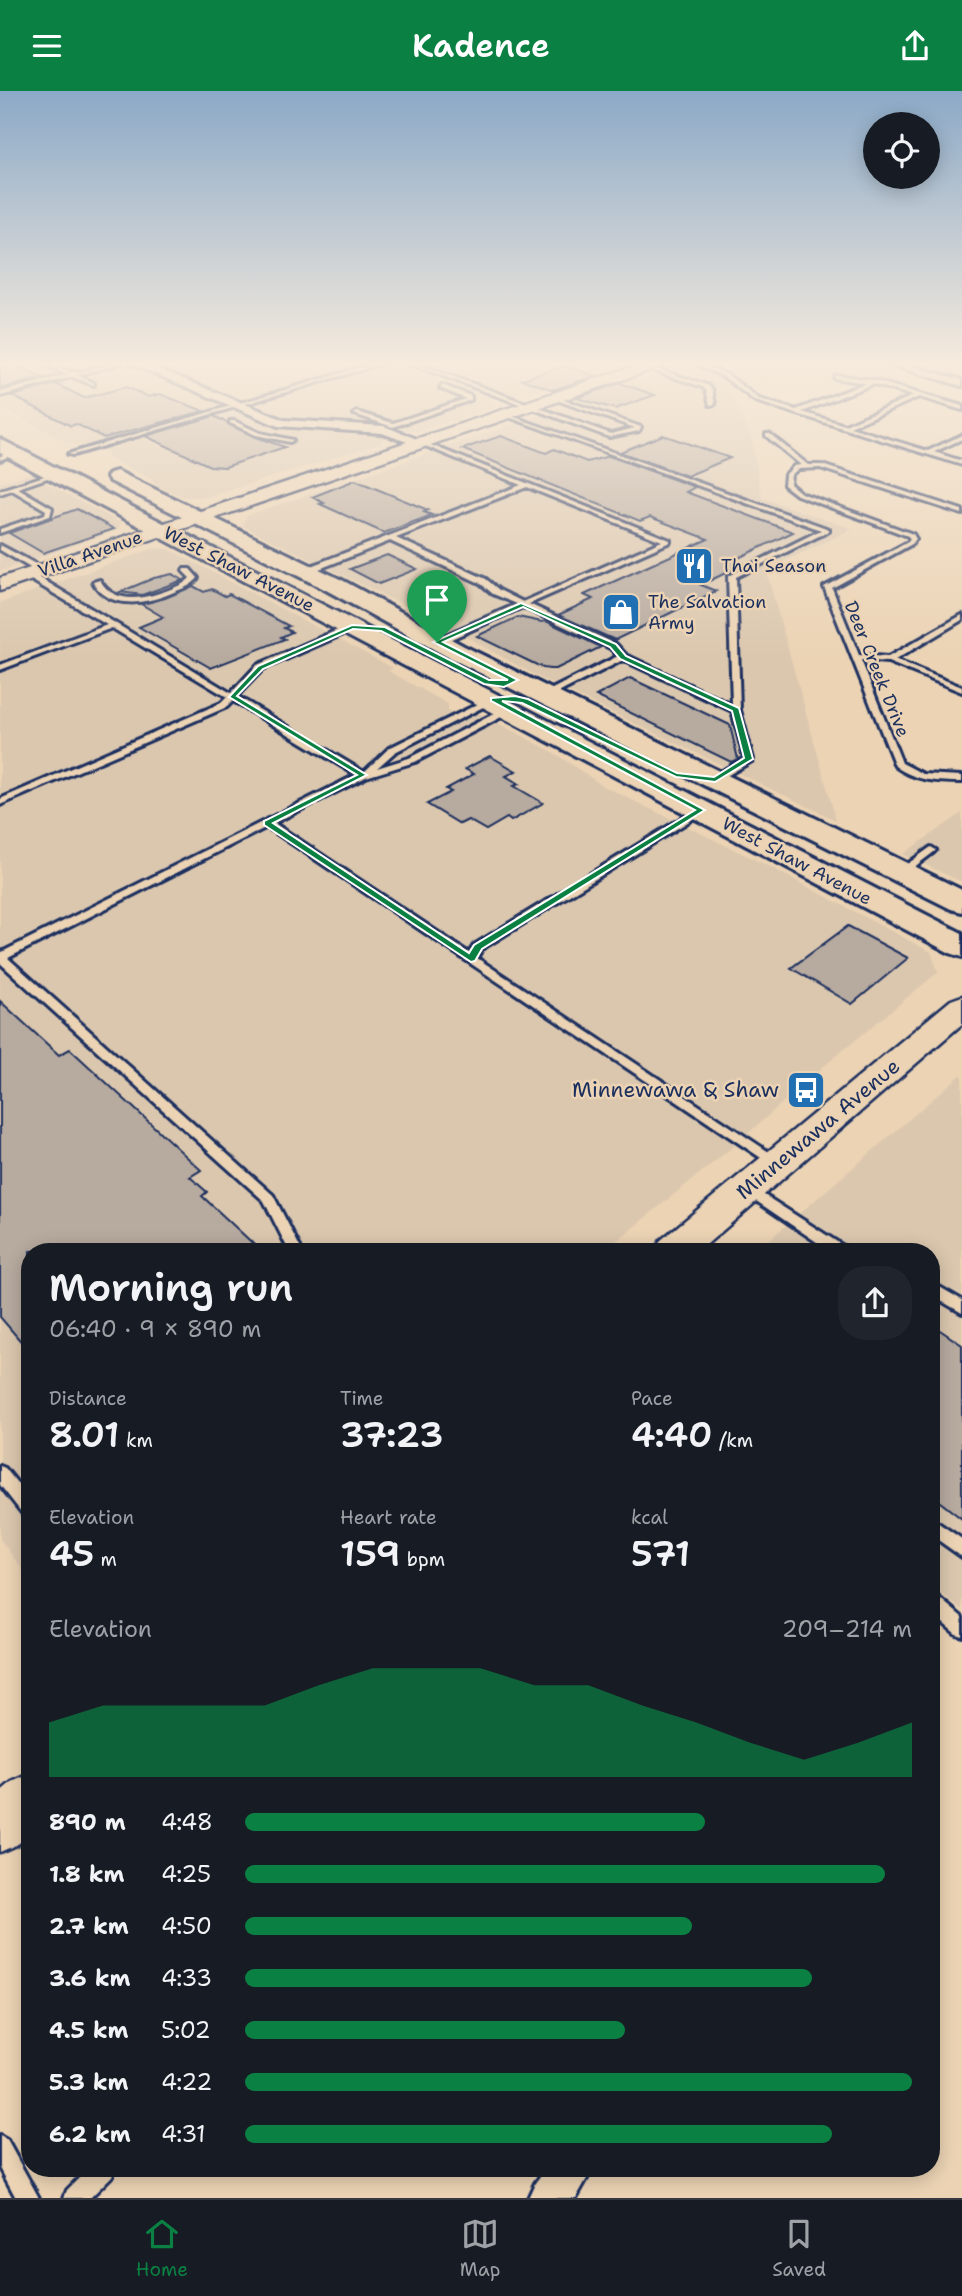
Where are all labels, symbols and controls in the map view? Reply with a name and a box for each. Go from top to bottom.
text: Kadence [412,24,550,67]
icon: menu [28,27,66,65]
icon: share [896,27,934,65]
map controls [863,112,940,189]
button: locate [863,112,940,189]
street label: West Shaw Avenue [160,521,318,617]
street label: Villa Avenue [35,525,145,583]
restaurant icon: Thai Season [673,545,715,587]
place label: Thai Season [721,554,826,578]
pin [407,570,467,642]
icon: arrive [418,581,456,619]
place label: The Salvation Army [648,590,766,635]
shop icon: The Salvation Army [600,591,642,633]
street label: Deer Creek Drive [839,597,915,741]
street label: West Shaw Avenue [718,811,876,911]
street label: Minnewawa Avenue [730,1052,906,1206]
bus stop icon: Minnewawa & Shaw [785,1069,827,1111]
place label: Minnewawa & Shaw [572,1076,779,1104]
text: Morning run [49,1262,293,1313]
button: share [838,1266,912,1340]
text: 06:40 · 9 × 890 m [49,1314,261,1344]
text: Distance [49,1386,127,1411]
text: Time [340,1386,384,1411]
text: Pace [631,1386,673,1411]
text: 8.01 [49,1411,120,1458]
text: 37:23 [340,1411,444,1458]
text: 4:40 [631,1411,713,1458]
text: km [120,1428,153,1453]
text: /km [713,1428,753,1453]
text: Elevation [49,1505,134,1530]
text: Heart rate [340,1505,437,1530]
text: kcal [631,1505,668,1530]
text: 45 [49,1530,94,1577]
text: 159 [340,1530,400,1577]
text: 571 [631,1530,690,1577]
text: m [94,1547,117,1572]
text: bpm [400,1547,445,1572]
text: Elevation [49,1614,152,1644]
text: 209–214 m [782,1614,912,1644]
text: 890 m [49,1807,126,1837]
text: 4:48 [161,1807,213,1837]
text: 1.8 km [49,1859,124,1889]
text: 4:25 [161,1859,211,1889]
text: 2.7 km [49,1911,129,1941]
text: 4:50 [161,1911,212,1941]
text: 3.6 km [49,1963,130,1993]
text: 4:33 [161,1963,212,1993]
text: 4.5 km [49,2015,129,2045]
text: 5:02 [161,2015,211,2045]
text: 5.3 km [49,2067,129,2097]
text: 4:22 [161,2067,212,2097]
text: 6.2 km [49,2119,131,2149]
text: 4:31 [161,2119,206,2149]
tab: Home [136,2215,188,2282]
tab: Map [460,2215,500,2282]
tab: Saved [772,2215,826,2282]

